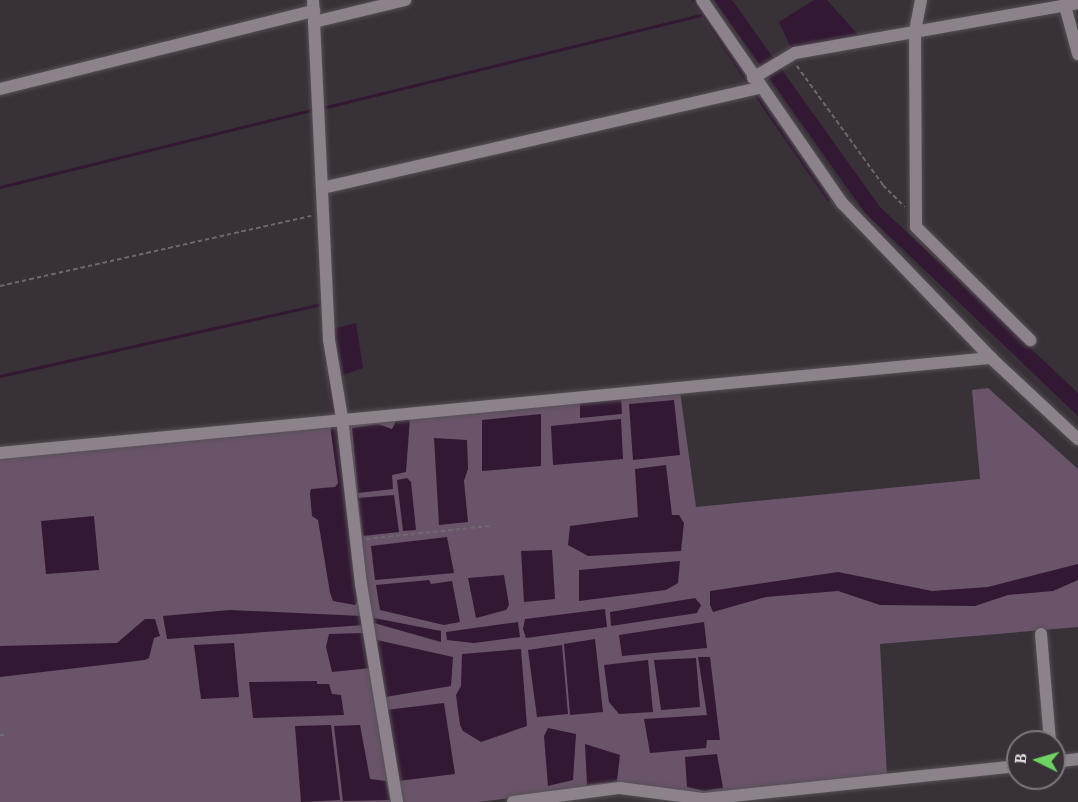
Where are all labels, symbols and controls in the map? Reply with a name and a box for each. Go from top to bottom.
north arrow [1006,730,1066,790]
text: B [1010,752,1030,765]

